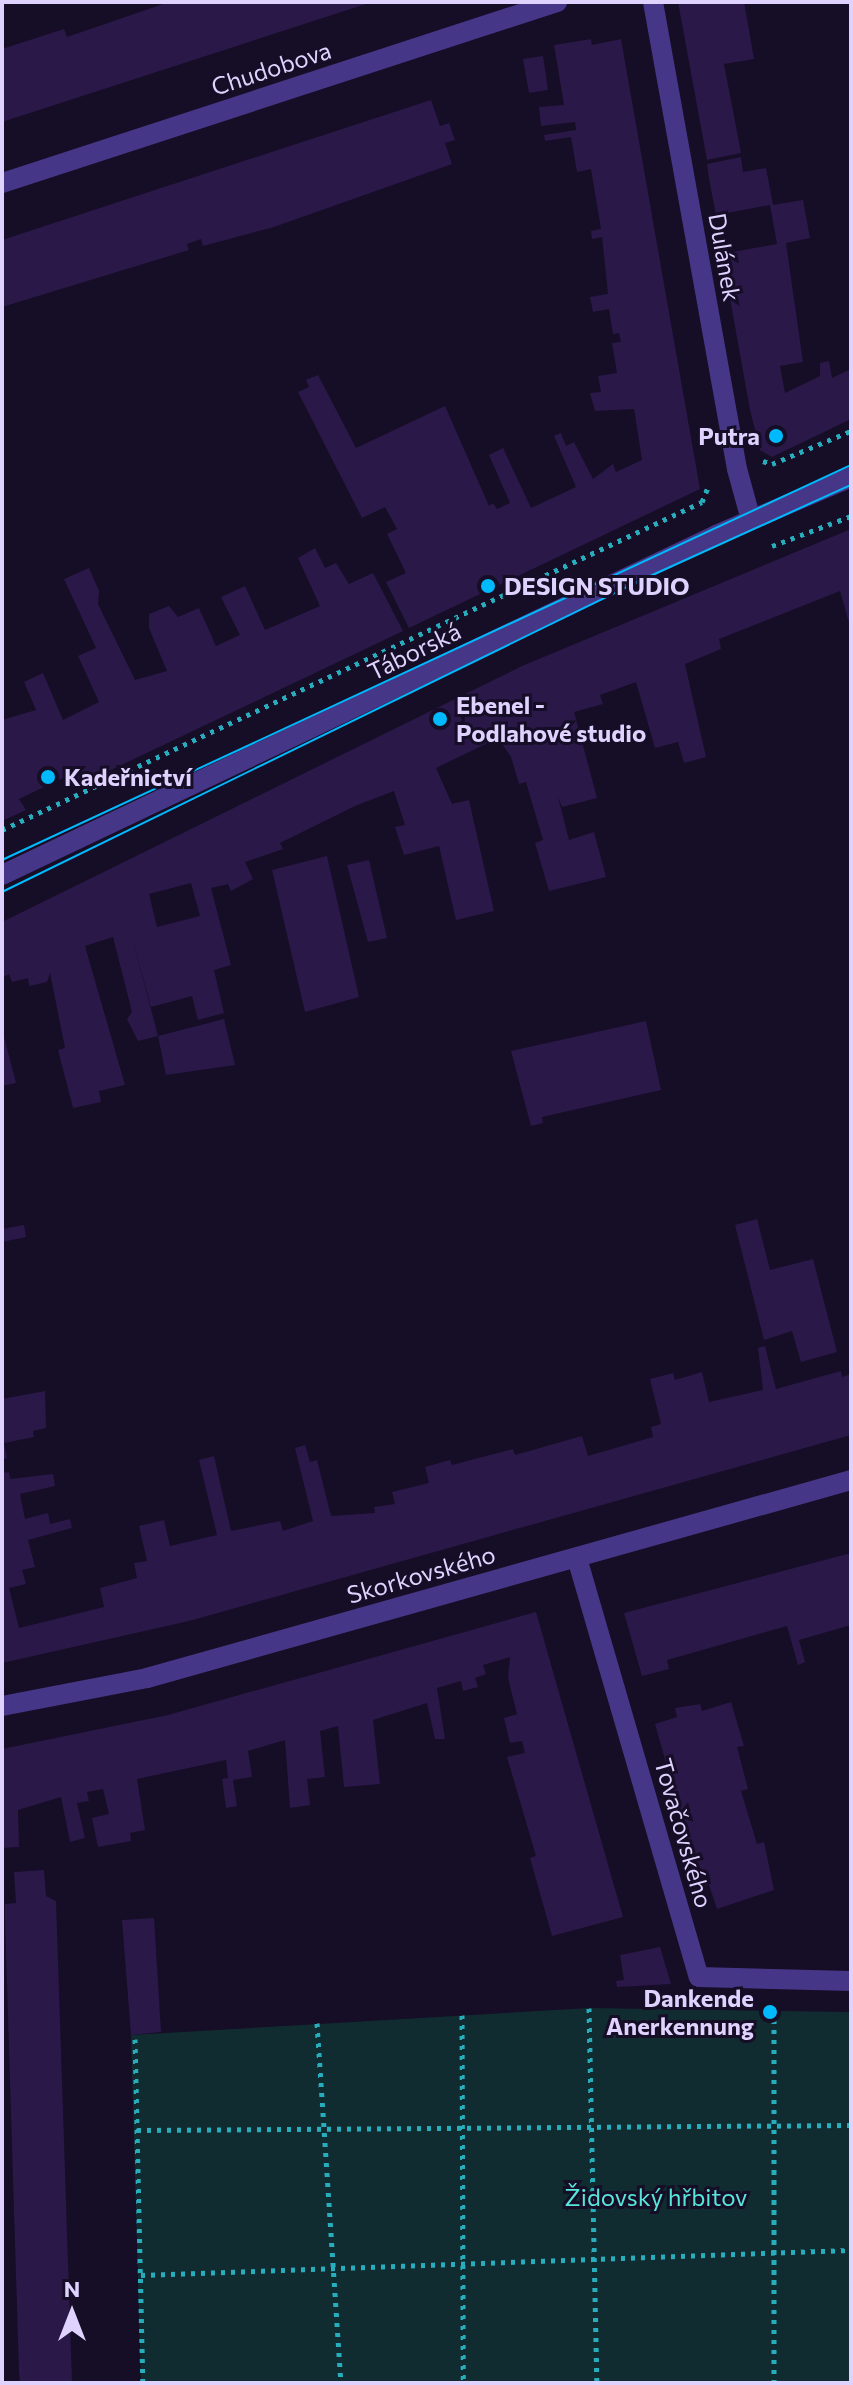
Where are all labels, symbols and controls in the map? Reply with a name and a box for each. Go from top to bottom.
street label: Chudobova [207,35,335,101]
street label: Dulánek [703,211,747,303]
place label: Putra [698,422,760,450]
marker: Putra [767,427,785,445]
place label: DESIGN STUDIO [504,572,690,600]
marker: DESIGN STUDIO [479,577,497,595]
street label: Táborská [363,616,465,686]
place label: Ebenel - Podlahové studio [456,691,646,747]
marker: Ebenel - Podlahové studio [431,710,449,728]
place label: Kadeřnictví [64,763,192,791]
marker: Kadeřnictví [39,768,57,786]
street label: Skorkovského [343,1539,499,1609]
street label: Tovačovského [649,1755,719,1911]
place label: Dankende Anerkennung [606,1984,754,2040]
marker: Dankende Anerkennung [761,2003,779,2021]
park label: Židovský hřbitov [565,2183,747,2211]
north arrow [32,2273,112,2353]
text: N [64,2275,80,2302]

